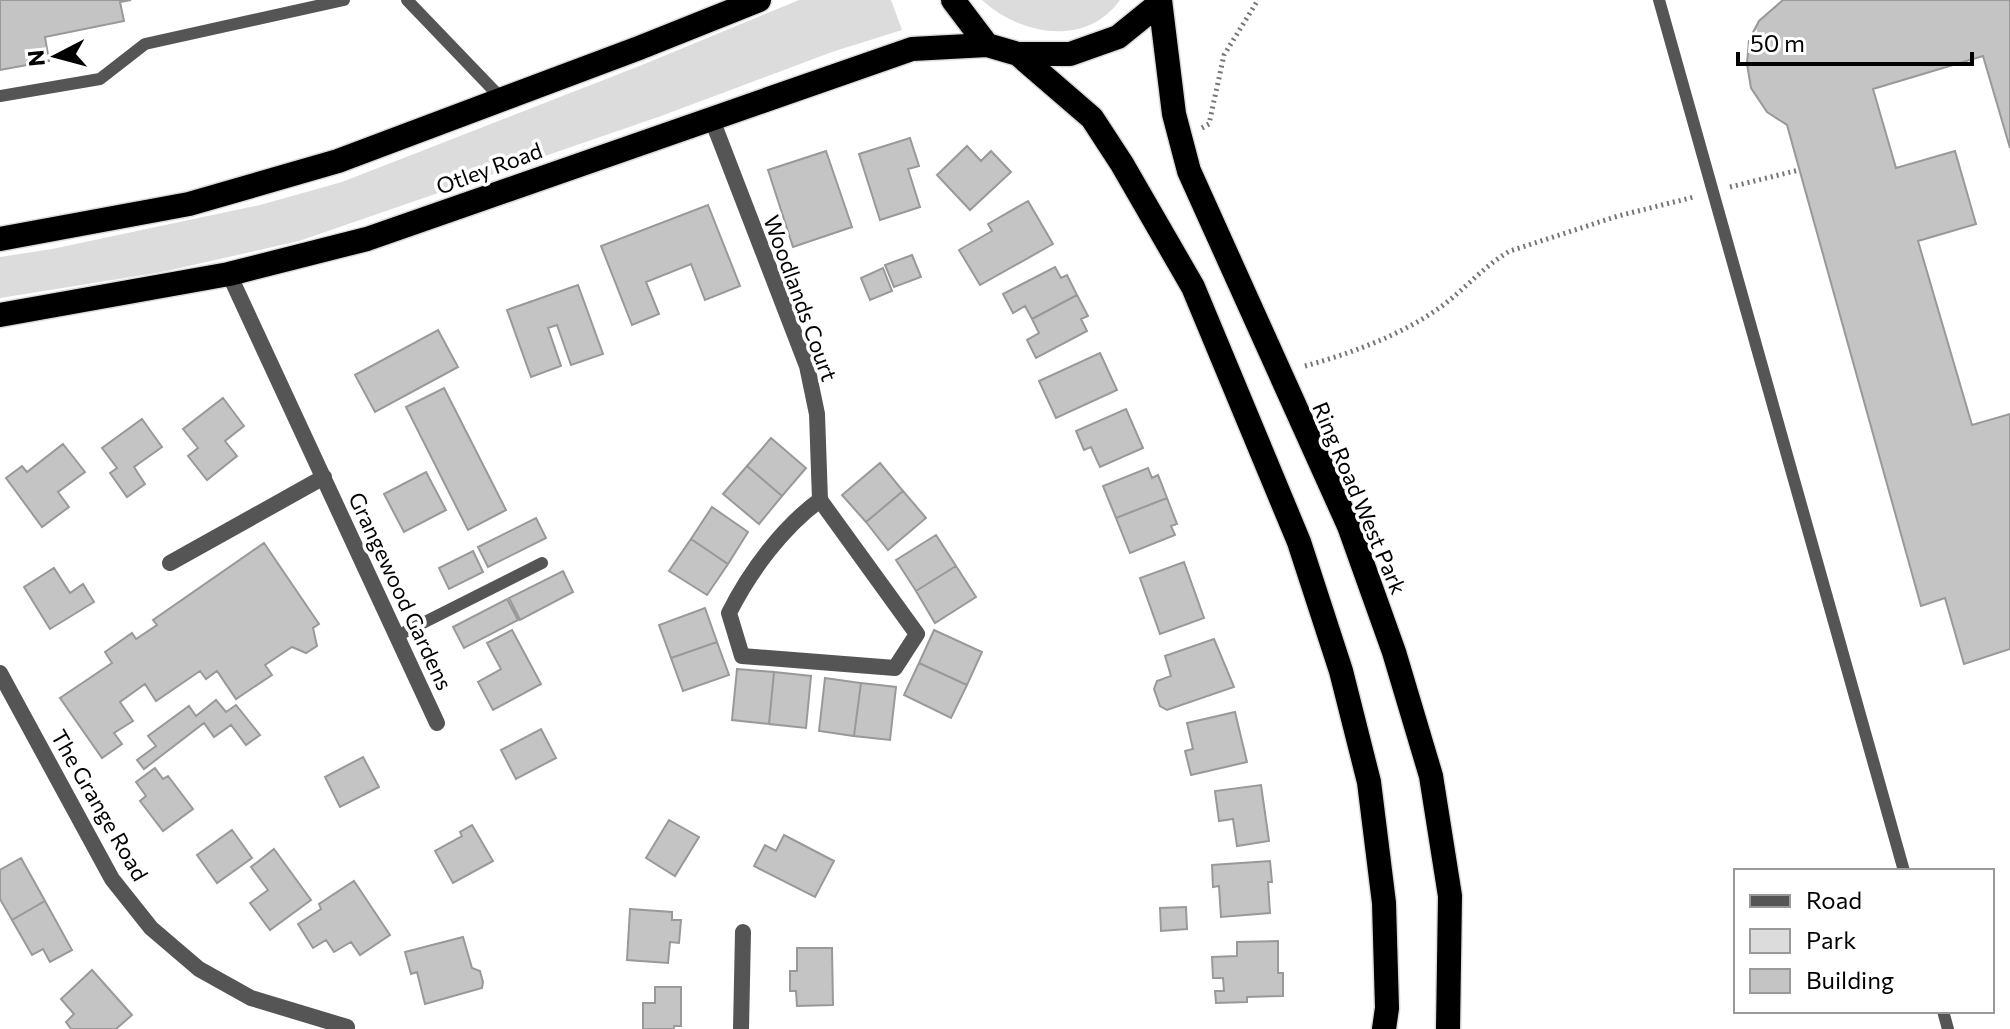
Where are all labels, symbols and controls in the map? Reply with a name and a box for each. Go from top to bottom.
north arrow [16,16,96,96]
scale bar [1738,16,1972,66]
text: 50 m [1750,28,1805,57]
text: N [21,49,50,68]
street label: Otley Road [432,136,546,200]
street label: Woodlands Court [758,211,844,385]
street label: Ring Road West Park [1307,398,1413,598]
street label: Grangewood Gardens [343,488,459,694]
street label: The Grange Road [46,725,154,885]
legend [1734,869,1994,1013]
text: Road [1806,885,1862,914]
text: Park [1806,925,1856,954]
text: Building [1806,965,1894,994]

